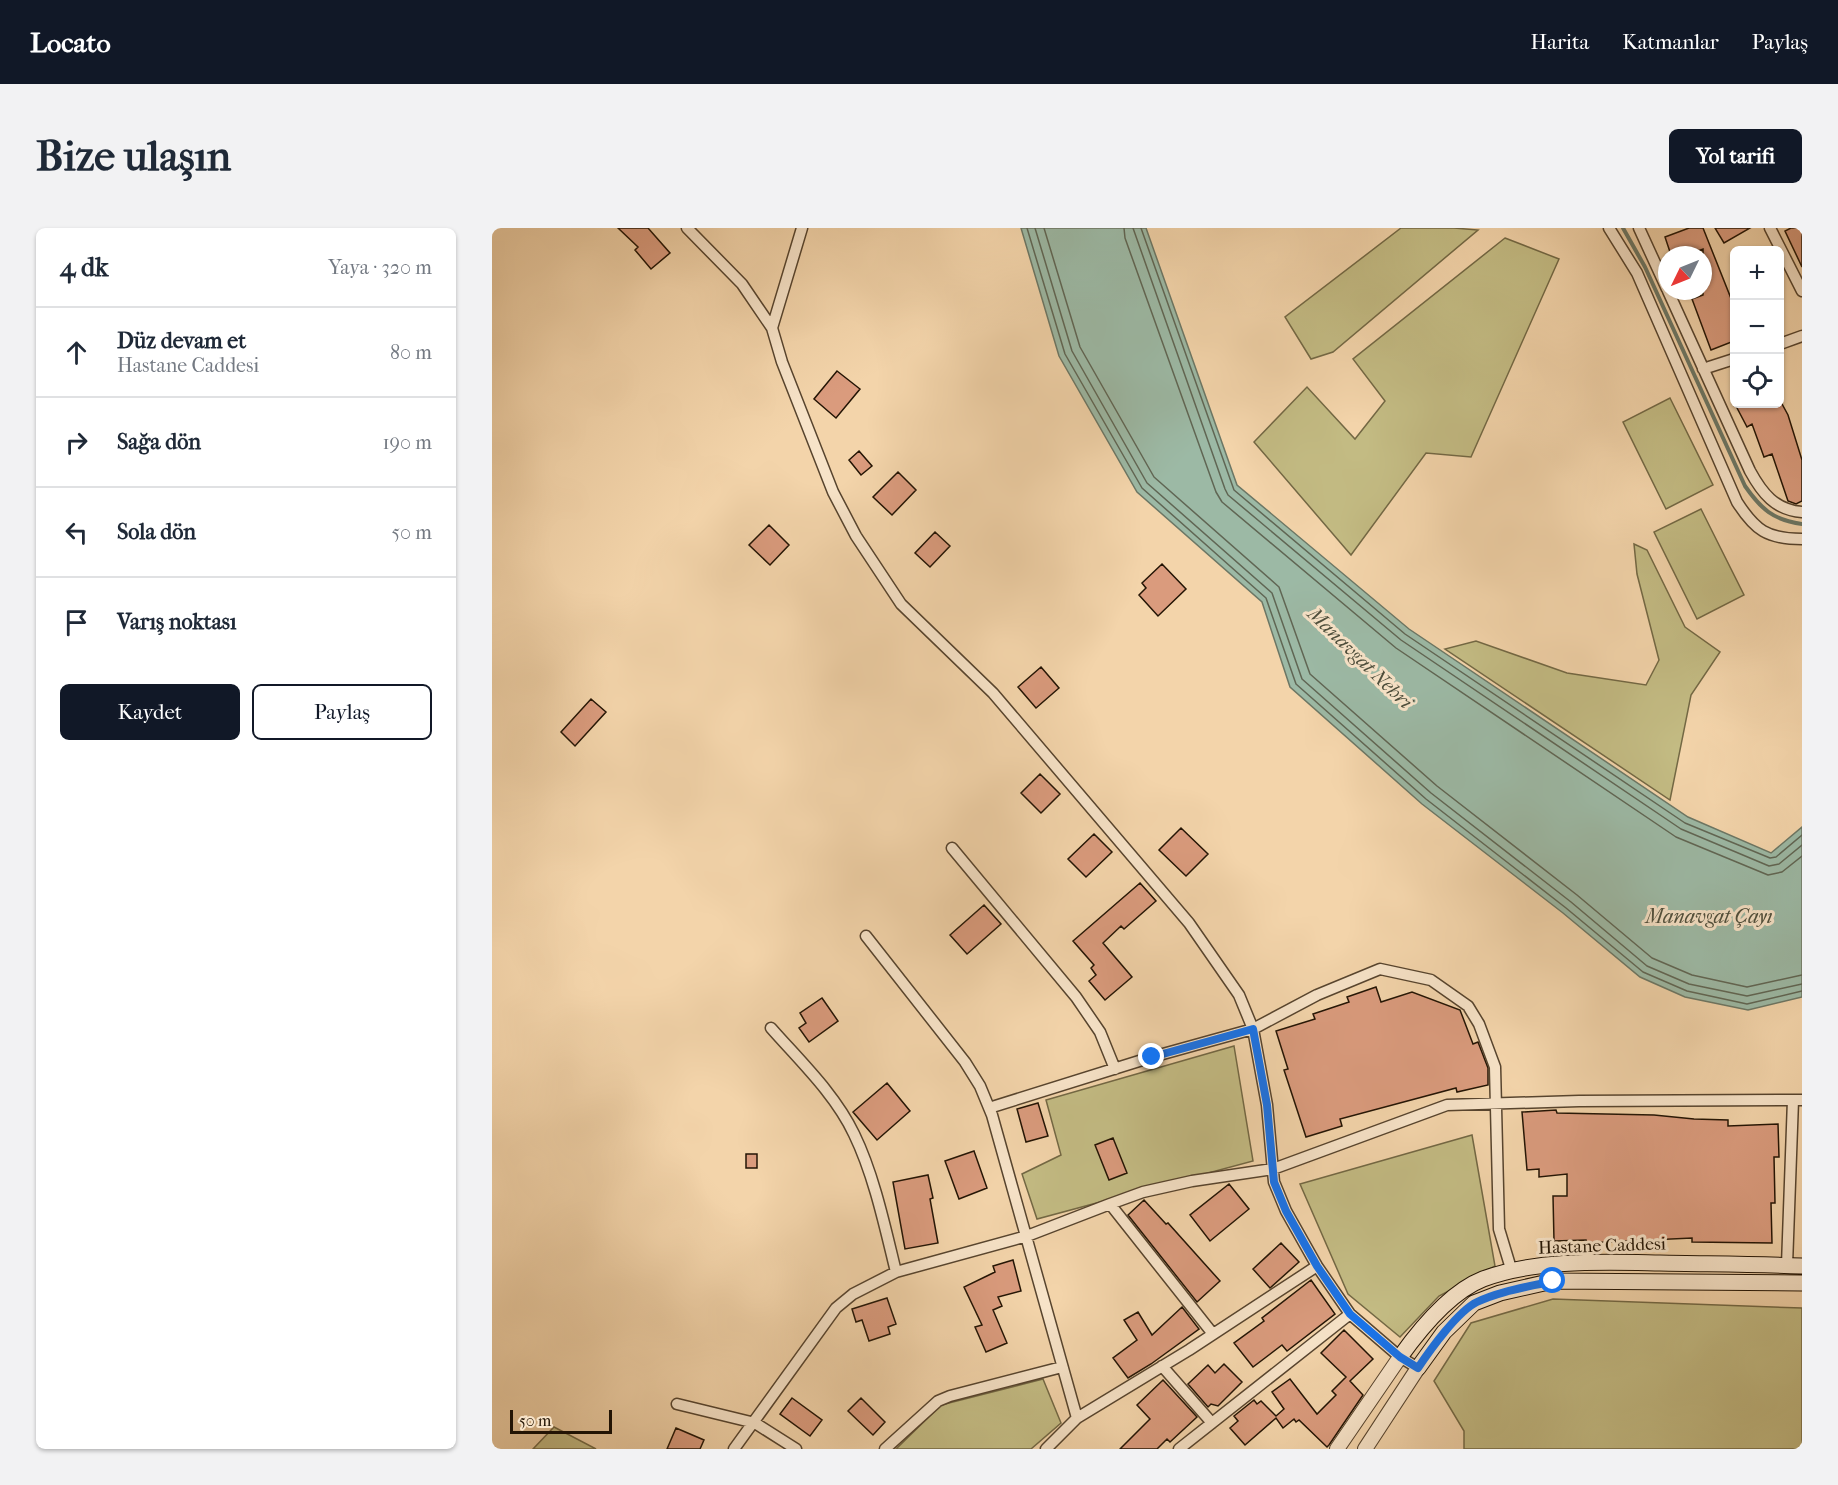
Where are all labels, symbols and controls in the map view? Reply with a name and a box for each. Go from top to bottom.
text: Locato [30,26,111,59]
text: Harita [1531,30,1589,54]
text: Katmanlar [1622,30,1719,54]
text: Paylaş [1752,30,1808,54]
button: Yol tarifi [1669,129,1802,183]
text: Bize ulaşın [36,132,231,181]
north arrow [1658,246,1712,300]
map controls [1730,246,1784,408]
button: + [1730,246,1784,300]
text: 4 dk [60,252,108,283]
text: Yaya · 320 m [328,256,432,279]
button: − [1730,300,1784,354]
text: Düz devam et [117,328,246,354]
icon: ahead [60,336,93,369]
text: 80 m [390,341,432,364]
text: Hastane Caddesi [117,354,259,377]
button: locate [1730,354,1784,408]
icon: right [60,426,93,459]
text: Sağa dön [117,429,201,455]
text: 190 m [382,431,432,454]
icon: left [60,516,93,549]
text: Sola dön [117,519,196,545]
text: 50 m [391,521,432,544]
water label: Manavgat Nehri [1302,601,1418,715]
icon: arrive [60,606,93,639]
text: Varış noktası [117,609,236,635]
button: Kaydet [60,684,240,740]
button: Paylaş [252,684,432,740]
water label: Manavgat Çayı [1644,905,1773,928]
route end [1138,1043,1164,1069]
street label: Hastane Caddesi [1538,1233,1667,1259]
route start [1539,1267,1565,1293]
scale bar [510,1407,612,1434]
text: 50 m [519,1411,551,1430]

